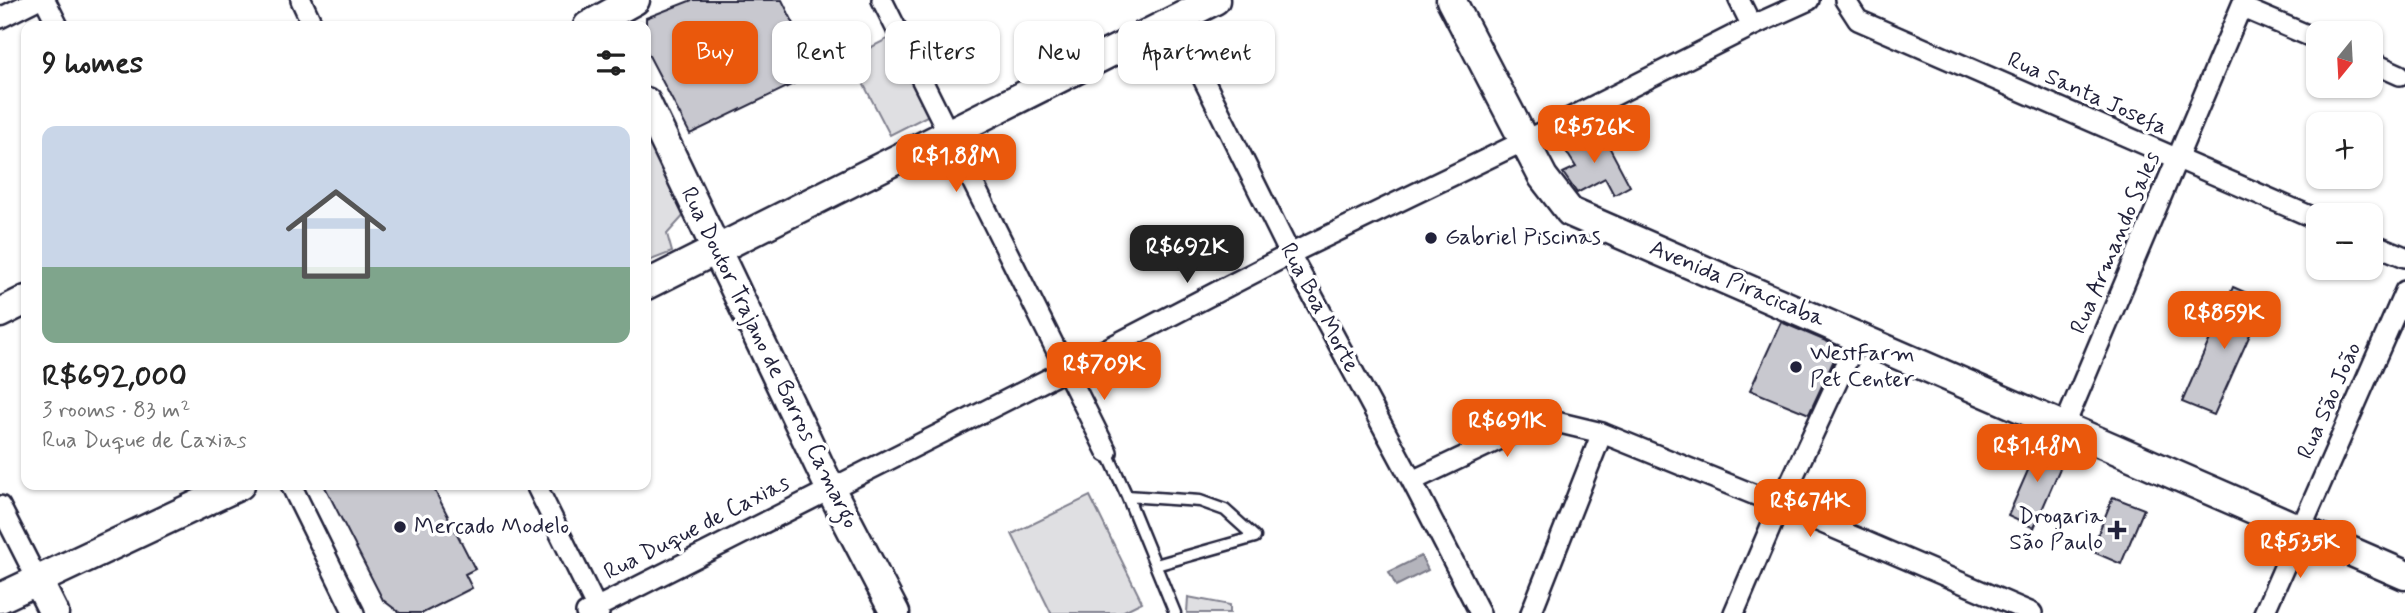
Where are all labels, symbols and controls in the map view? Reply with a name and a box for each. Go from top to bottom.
chip: Buy [672,21,758,84]
chip: Rent [772,21,871,84]
chip: Filters [885,21,1000,84]
chip: New [1014,21,1104,84]
chip: Apartment [1118,21,1275,84]
north arrow [2306,21,2384,98]
map controls [2306,21,2383,280]
text: 9 homes [42,44,143,83]
icon: filters [592,44,630,82]
street label: Rua Santa Josefa [2002,45,2172,143]
pin: R$526K [1537,106,1651,165]
button: + [2306,112,2383,189]
text: R$526K [1554,113,1634,143]
pin: R$1.88M [891,134,1021,194]
text: R$1.88M [912,142,1000,172]
street label: Rua Armando Sales [2064,147,2168,339]
icon: home [273,171,399,297]
street label: Rua Doutor Trajano de Barros Camargo [671,182,865,535]
button: − [2306,203,2383,280]
place label: Gabriel Piscinas [1445,223,1601,253]
pin: R$692K [1130,226,1244,285]
marker: Gabriel Piscinas [1423,230,1439,246]
text: R$692K [1146,233,1228,263]
street label: Avenida Piracicaba [1645,234,1829,335]
street label: Rua Boa Morte [1272,238,1366,378]
pin: R$859K [2167,292,2281,351]
text: R$859K [2184,299,2264,329]
street label: Rua São João [2291,338,2369,464]
place label: WestFarm Pet Center [1810,339,1915,395]
pin: R$709K [1047,342,1161,402]
text: R$709K [1063,350,1145,380]
text: R$692,000 [42,357,187,396]
marker: WestFarm Pet Center [1788,359,1804,375]
text: 3 rooms · 83 m² [42,396,190,426]
pin: R$691K [1450,400,1564,459]
text: R$691K [1468,407,1546,437]
pin: R$1.48M [1972,424,2102,484]
text: Rua Duque de Caxias [42,426,247,456]
text: R$1.48M [1993,432,2081,462]
street label: Rua Duque de Caxias [599,468,795,588]
pin: R$674K [1753,480,1867,539]
text: R$674K [1770,487,1850,517]
place label: Drogaria São Paulo [2009,502,2103,558]
place label: Mercado Modelo [414,512,569,542]
marker: Mercado Modelo [392,519,408,535]
pin: R$535K [2243,520,2357,580]
marker: Drogaria São Paulo [2109,522,2125,538]
text: R$535K [2260,528,2340,558]

